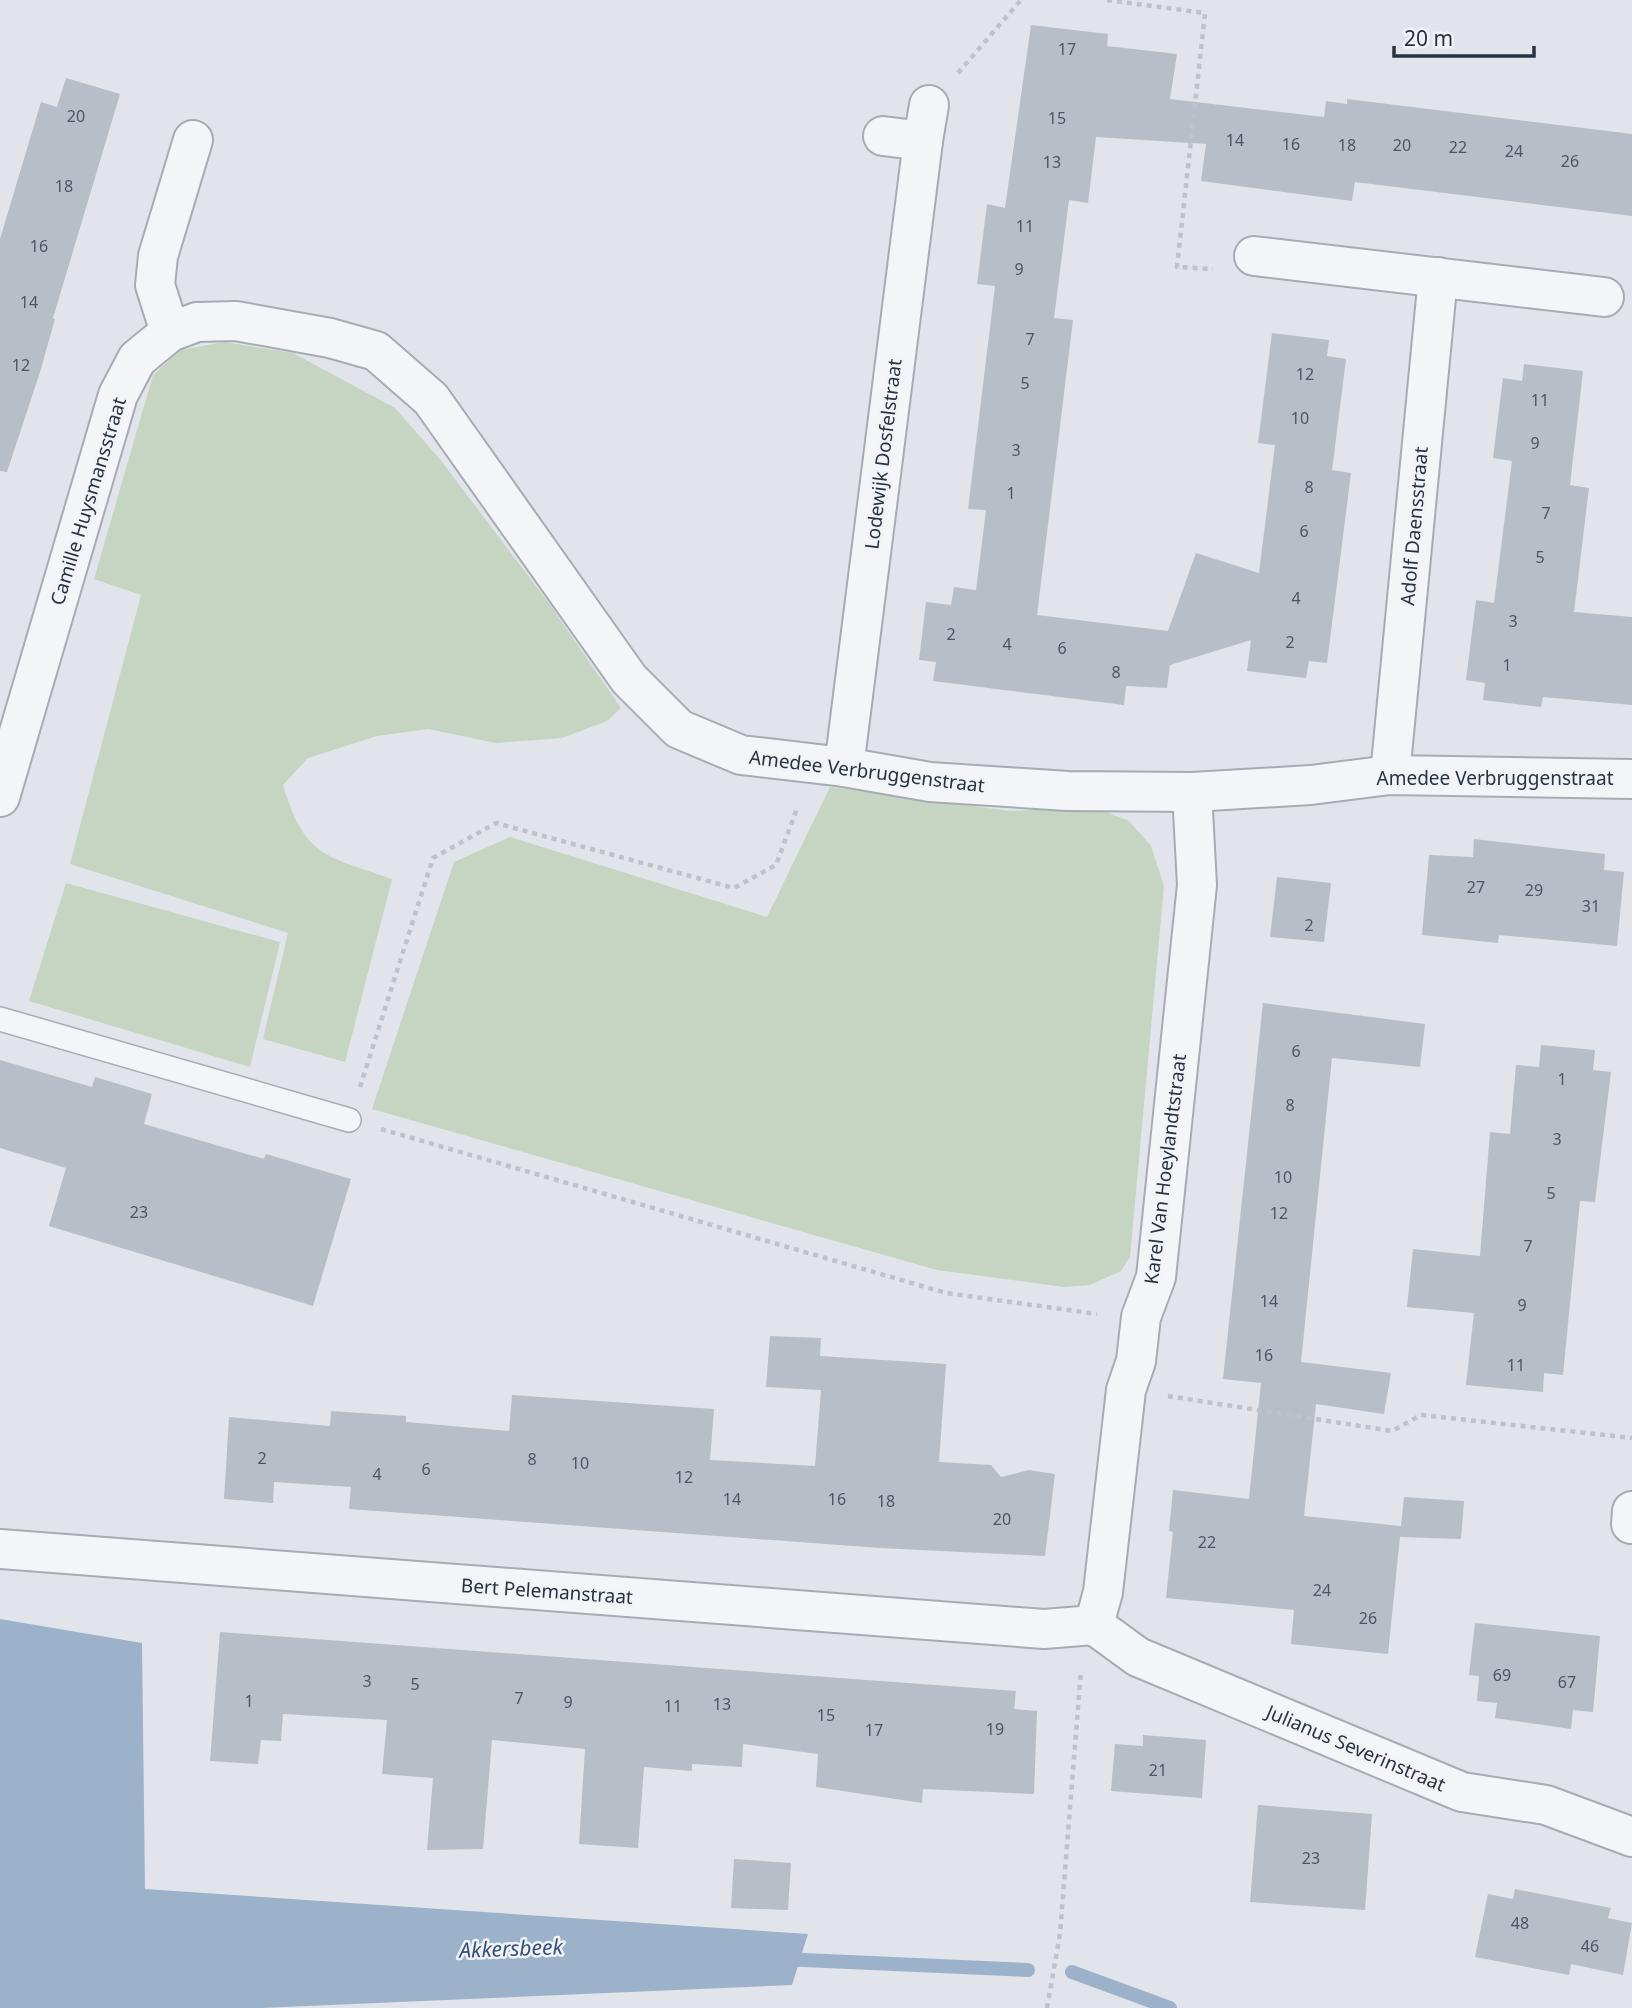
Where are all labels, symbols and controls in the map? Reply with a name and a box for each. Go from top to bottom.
scale bar [1394,14,1534,58]
text: 20 m [1404,24,1453,52]
house number: 17 [1058,38,1076,60]
house number: 20 [67,105,85,127]
house number: 15 [1048,107,1066,129]
house number: 14 [1226,129,1244,151]
house number: 16 [1282,133,1300,155]
house number: 18 [1338,134,1356,156]
house number: 20 [1393,134,1411,156]
house number: 22 [1449,136,1467,158]
house number: 24 [1505,140,1523,162]
house number: 26 [1561,150,1579,172]
house number: 13 [1043,151,1061,173]
house number: 18 [55,175,73,197]
house number: 11 [1016,215,1034,237]
house number: 16 [30,235,48,257]
house number: 9 [1014,258,1024,280]
house number: 14 [20,291,38,313]
house number: 7 [1025,328,1035,350]
house number: 12 [12,354,30,376]
street label: Lodewijk Dosfelstraat [858,357,908,551]
house number: 12 [1296,363,1314,385]
house number: 5 [1020,372,1030,394]
house number: 11 [1531,389,1549,411]
street label: Camille Huysmansstraat [44,394,132,608]
house number: 10 [1291,407,1309,429]
house number: 9 [1530,432,1540,454]
house number: 3 [1011,439,1021,461]
street label: Adolf Daensstraat [1394,445,1434,607]
house number: 8 [1304,476,1314,498]
house number: 1 [1006,482,1016,504]
house number: 7 [1541,502,1551,524]
house number: 6 [1299,520,1309,542]
house number: 5 [1535,546,1545,568]
house number: 4 [1291,587,1301,609]
house number: 3 [1508,610,1518,632]
house number: 2 [946,623,956,645]
house number: 2 [1285,631,1295,653]
house number: 4 [1002,633,1012,655]
house number: 6 [1057,637,1067,659]
house number: 1 [1502,654,1512,676]
house number: 8 [1111,661,1121,683]
street label: Amedee Verbruggenstraat [748,744,986,798]
street label: Amedee Verbruggenstraat [1377,765,1614,791]
house number: 27 [1467,876,1485,898]
house number: 29 [1525,879,1543,901]
house number: 31 [1582,895,1600,917]
house number: 2 [1304,914,1314,936]
house number: 6 [1291,1040,1301,1062]
street label: Karel Van Hoeylandtstraat [1138,1052,1192,1286]
house number: 1 [1557,1068,1567,1090]
house number: 8 [1285,1094,1295,1116]
house number: 3 [1552,1128,1562,1150]
house number: 10 [1274,1166,1292,1188]
house number: 5 [1546,1182,1556,1204]
house number: 23 [130,1201,148,1223]
house number: 12 [1270,1202,1288,1224]
house number: 7 [1523,1235,1533,1257]
house number: 14 [1260,1290,1278,1312]
house number: 9 [1517,1294,1527,1316]
house number: 16 [1255,1344,1273,1366]
house number: 11 [1507,1354,1525,1376]
house number: 2 [257,1447,267,1469]
house number: 8 [527,1448,537,1470]
house number: 10 [571,1452,589,1474]
house number: 6 [421,1458,431,1480]
house number: 4 [372,1463,382,1485]
house number: 12 [675,1466,693,1488]
house number: 14 [723,1488,741,1510]
house number: 16 [828,1488,846,1510]
house number: 18 [877,1490,895,1512]
house number: 20 [993,1508,1011,1530]
house number: 22 [1198,1531,1216,1553]
street label: Bert Pelemanstraat [460,1572,634,1610]
house number: 24 [1313,1579,1331,1601]
house number: 26 [1359,1607,1377,1629]
house number: 69 [1493,1664,1511,1686]
house number: 3 [362,1670,372,1692]
house number: 67 [1558,1671,1576,1693]
house number: 5 [410,1673,420,1695]
house number: 7 [514,1687,524,1709]
house number: 1 [244,1690,254,1712]
house number: 9 [563,1691,573,1713]
house number: 13 [713,1693,731,1715]
house number: 11 [664,1695,682,1717]
street label: Julianus Severinstraat [1261,1698,1450,1798]
house number: 15 [817,1704,835,1726]
house number: 19 [986,1718,1004,1740]
house number: 17 [865,1719,883,1741]
house number: 21 [1149,1759,1167,1781]
house number: 23 [1302,1847,1320,1869]
house number: 48 [1511,1912,1529,1934]
water label: Akkersbeek [457,1932,565,1964]
house number: 46 [1581,1935,1599,1957]

